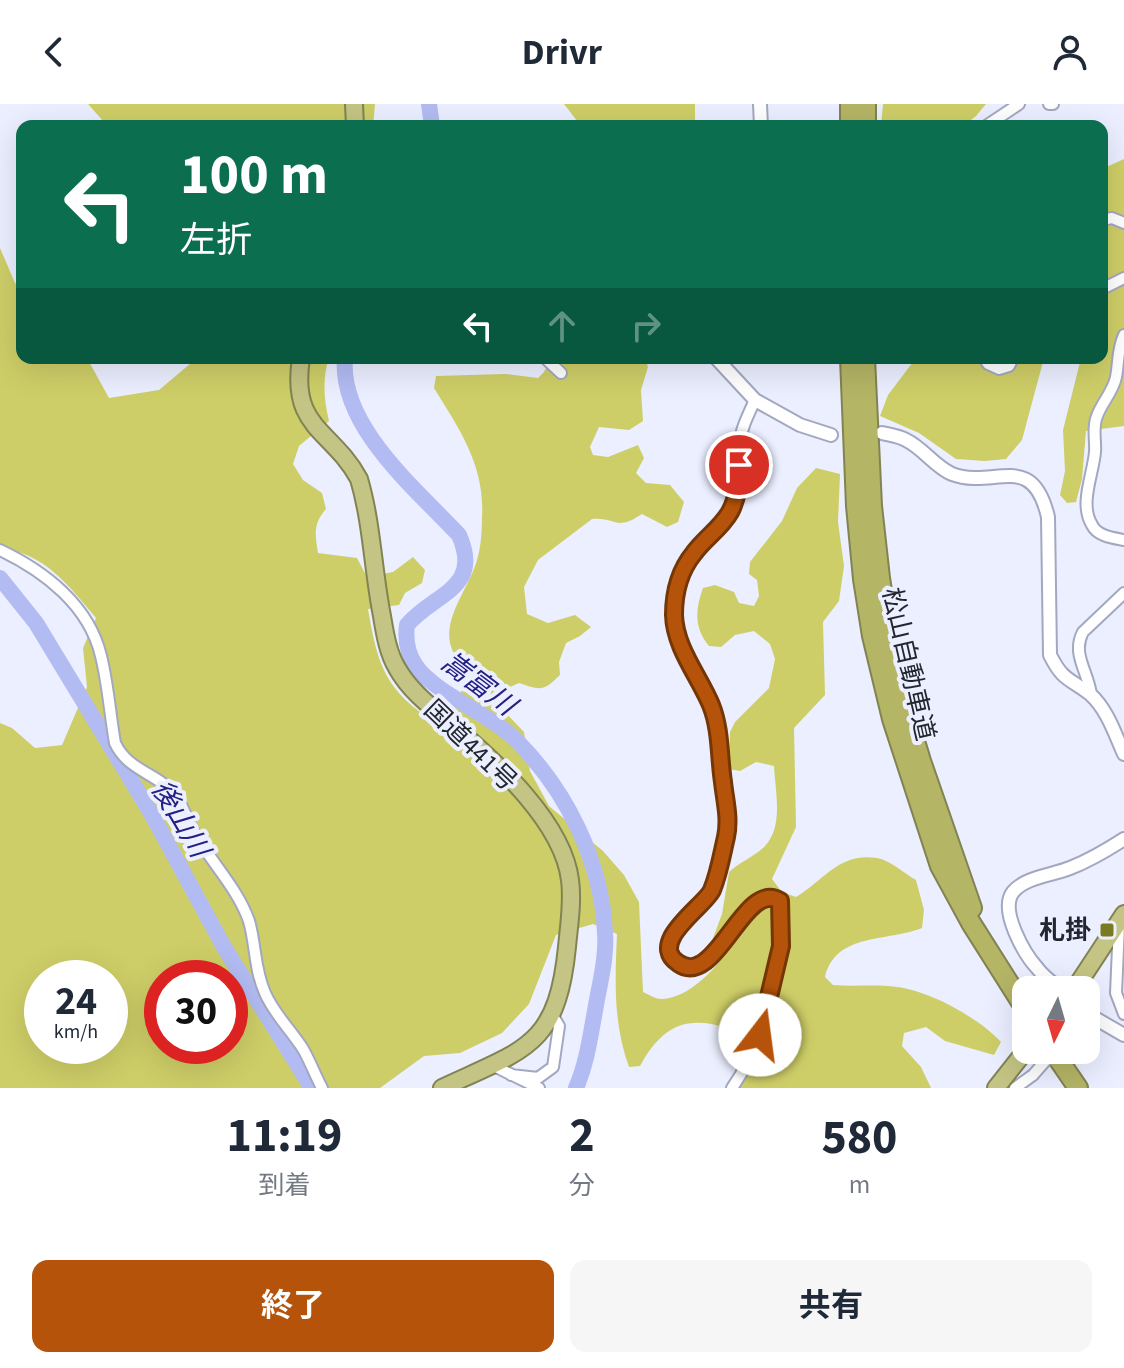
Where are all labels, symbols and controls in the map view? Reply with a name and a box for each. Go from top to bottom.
text: Drivr [522,27,602,78]
icon: back [32,30,76,74]
icon: person [1048,30,1092,74]
text: 100 m [180,136,328,215]
icon: left [48,152,152,256]
text: 左折 [180,215,252,266]
icon: left [456,304,500,348]
icon: ahead [540,304,584,348]
icon: right [624,304,668,348]
pin [705,431,773,499]
icon: arrive [717,443,761,487]
street label: 松山自動車道 [873,584,944,744]
water label: 嵩富川 [433,643,526,727]
street label: 国道441号 [416,691,526,799]
water label: 後山川 [141,772,220,867]
place label: 札掛 [1039,912,1091,949]
marker: 札掛 [1098,921,1116,939]
speed limit sign: 30 [144,960,248,1064]
text: 24 [55,973,97,1030]
north arrow [1012,976,1100,1064]
map controls [1012,976,1100,1064]
position arrow [718,993,802,1077]
text: km/h [54,1018,98,1046]
text: 11:19 [227,1102,342,1170]
text: 2 [569,1102,595,1170]
text: 580 [821,1104,897,1172]
text: m [849,1166,870,1203]
text: 到着 [258,1167,310,1204]
text: 分 [569,1167,595,1204]
button: 終了 [32,1260,554,1352]
button: 共有 [570,1260,1092,1352]

